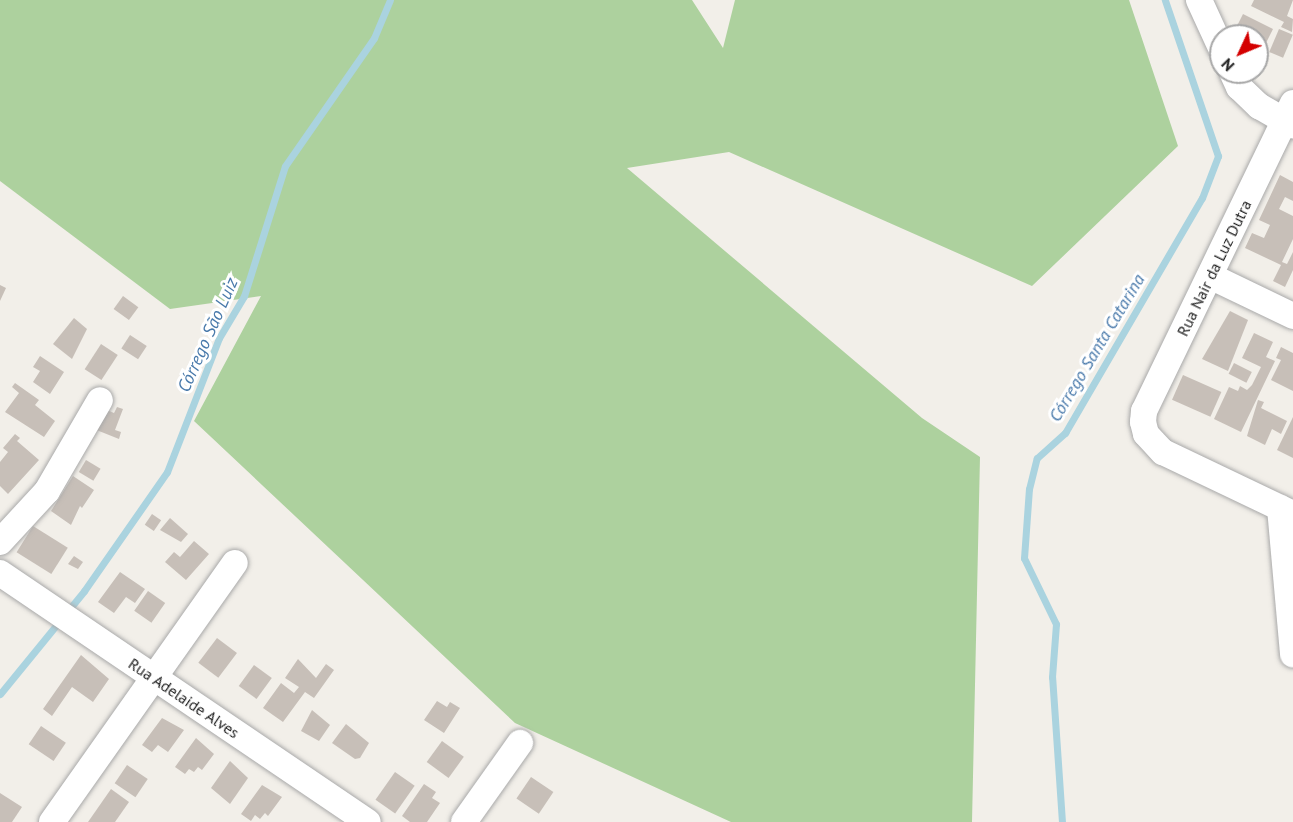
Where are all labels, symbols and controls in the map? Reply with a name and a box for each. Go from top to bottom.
north arrow [1209,24,1269,84]
text: N [1217,54,1238,76]
street label: Rua Nair da Luz Dutra [1173,197,1255,339]
water label: Córrego Santa Catarina [1044,270,1150,426]
water label: Córrego São Luiz [173,274,243,396]
street label: Rua Adelaide Alves [124,654,244,742]

